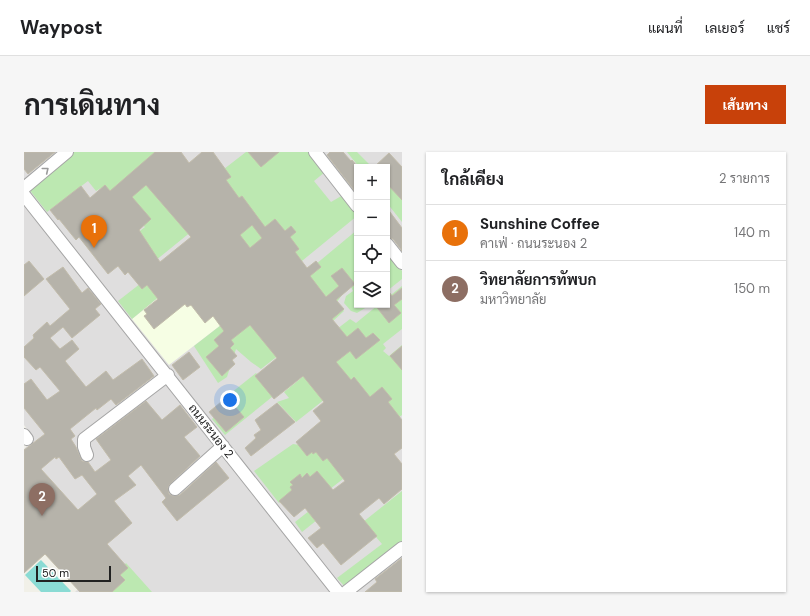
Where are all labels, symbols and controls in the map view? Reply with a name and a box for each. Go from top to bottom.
text: Waypost [20,15,103,40]
text: แผนที่ [648,19,683,37]
text: เลเยอร์ [705,19,745,37]
text: แชร์ [767,19,790,37]
button: เส้นทาง [705,85,786,124]
text: การเดินทาง [24,87,160,124]
map controls [354,164,390,308]
button: + [354,164,390,200]
one-way arrow [41,167,48,174]
text: ใกล้เคียง [442,168,504,190]
text: 2 รายการ [719,170,770,187]
button: − [354,200,390,236]
text: Sunshine Coffee [480,214,600,234]
pin: 1 [81,215,107,248]
text: 1 [453,224,457,241]
text: 140 m [734,224,770,241]
text: คาเฟ่ · ถนนระนอง 2 [480,235,587,252]
button: locate [354,236,390,272]
text: วิทยาลัยการทัพบก [480,270,597,290]
button: layers [354,272,390,308]
text: 2 [451,280,459,297]
text: 150 m [734,280,770,297]
text: มหาวิทยาลัย [480,291,546,308]
your location [220,390,240,410]
street label: ถนนระนอง 2 [185,401,237,461]
pin: 2 [29,483,55,516]
scale bar [36,564,111,583]
text: 50 m [42,566,69,580]

